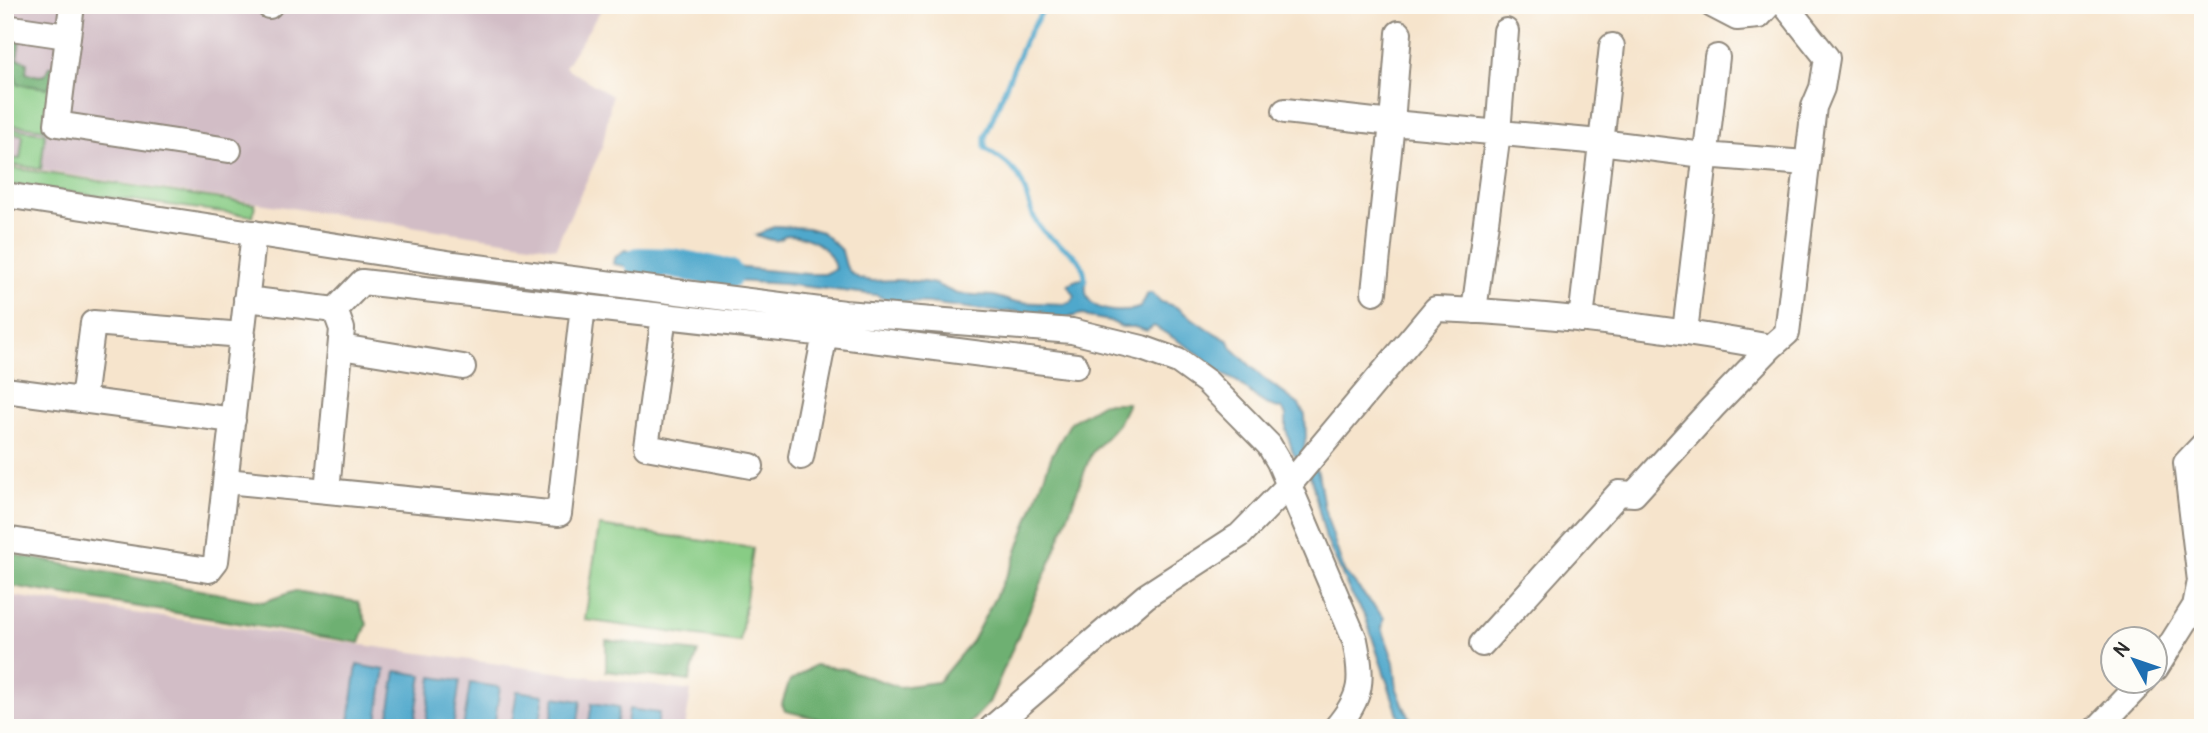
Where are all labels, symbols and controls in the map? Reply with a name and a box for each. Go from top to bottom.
north arrow [2100,624,2170,694]
text: N [2108,637,2135,662]

